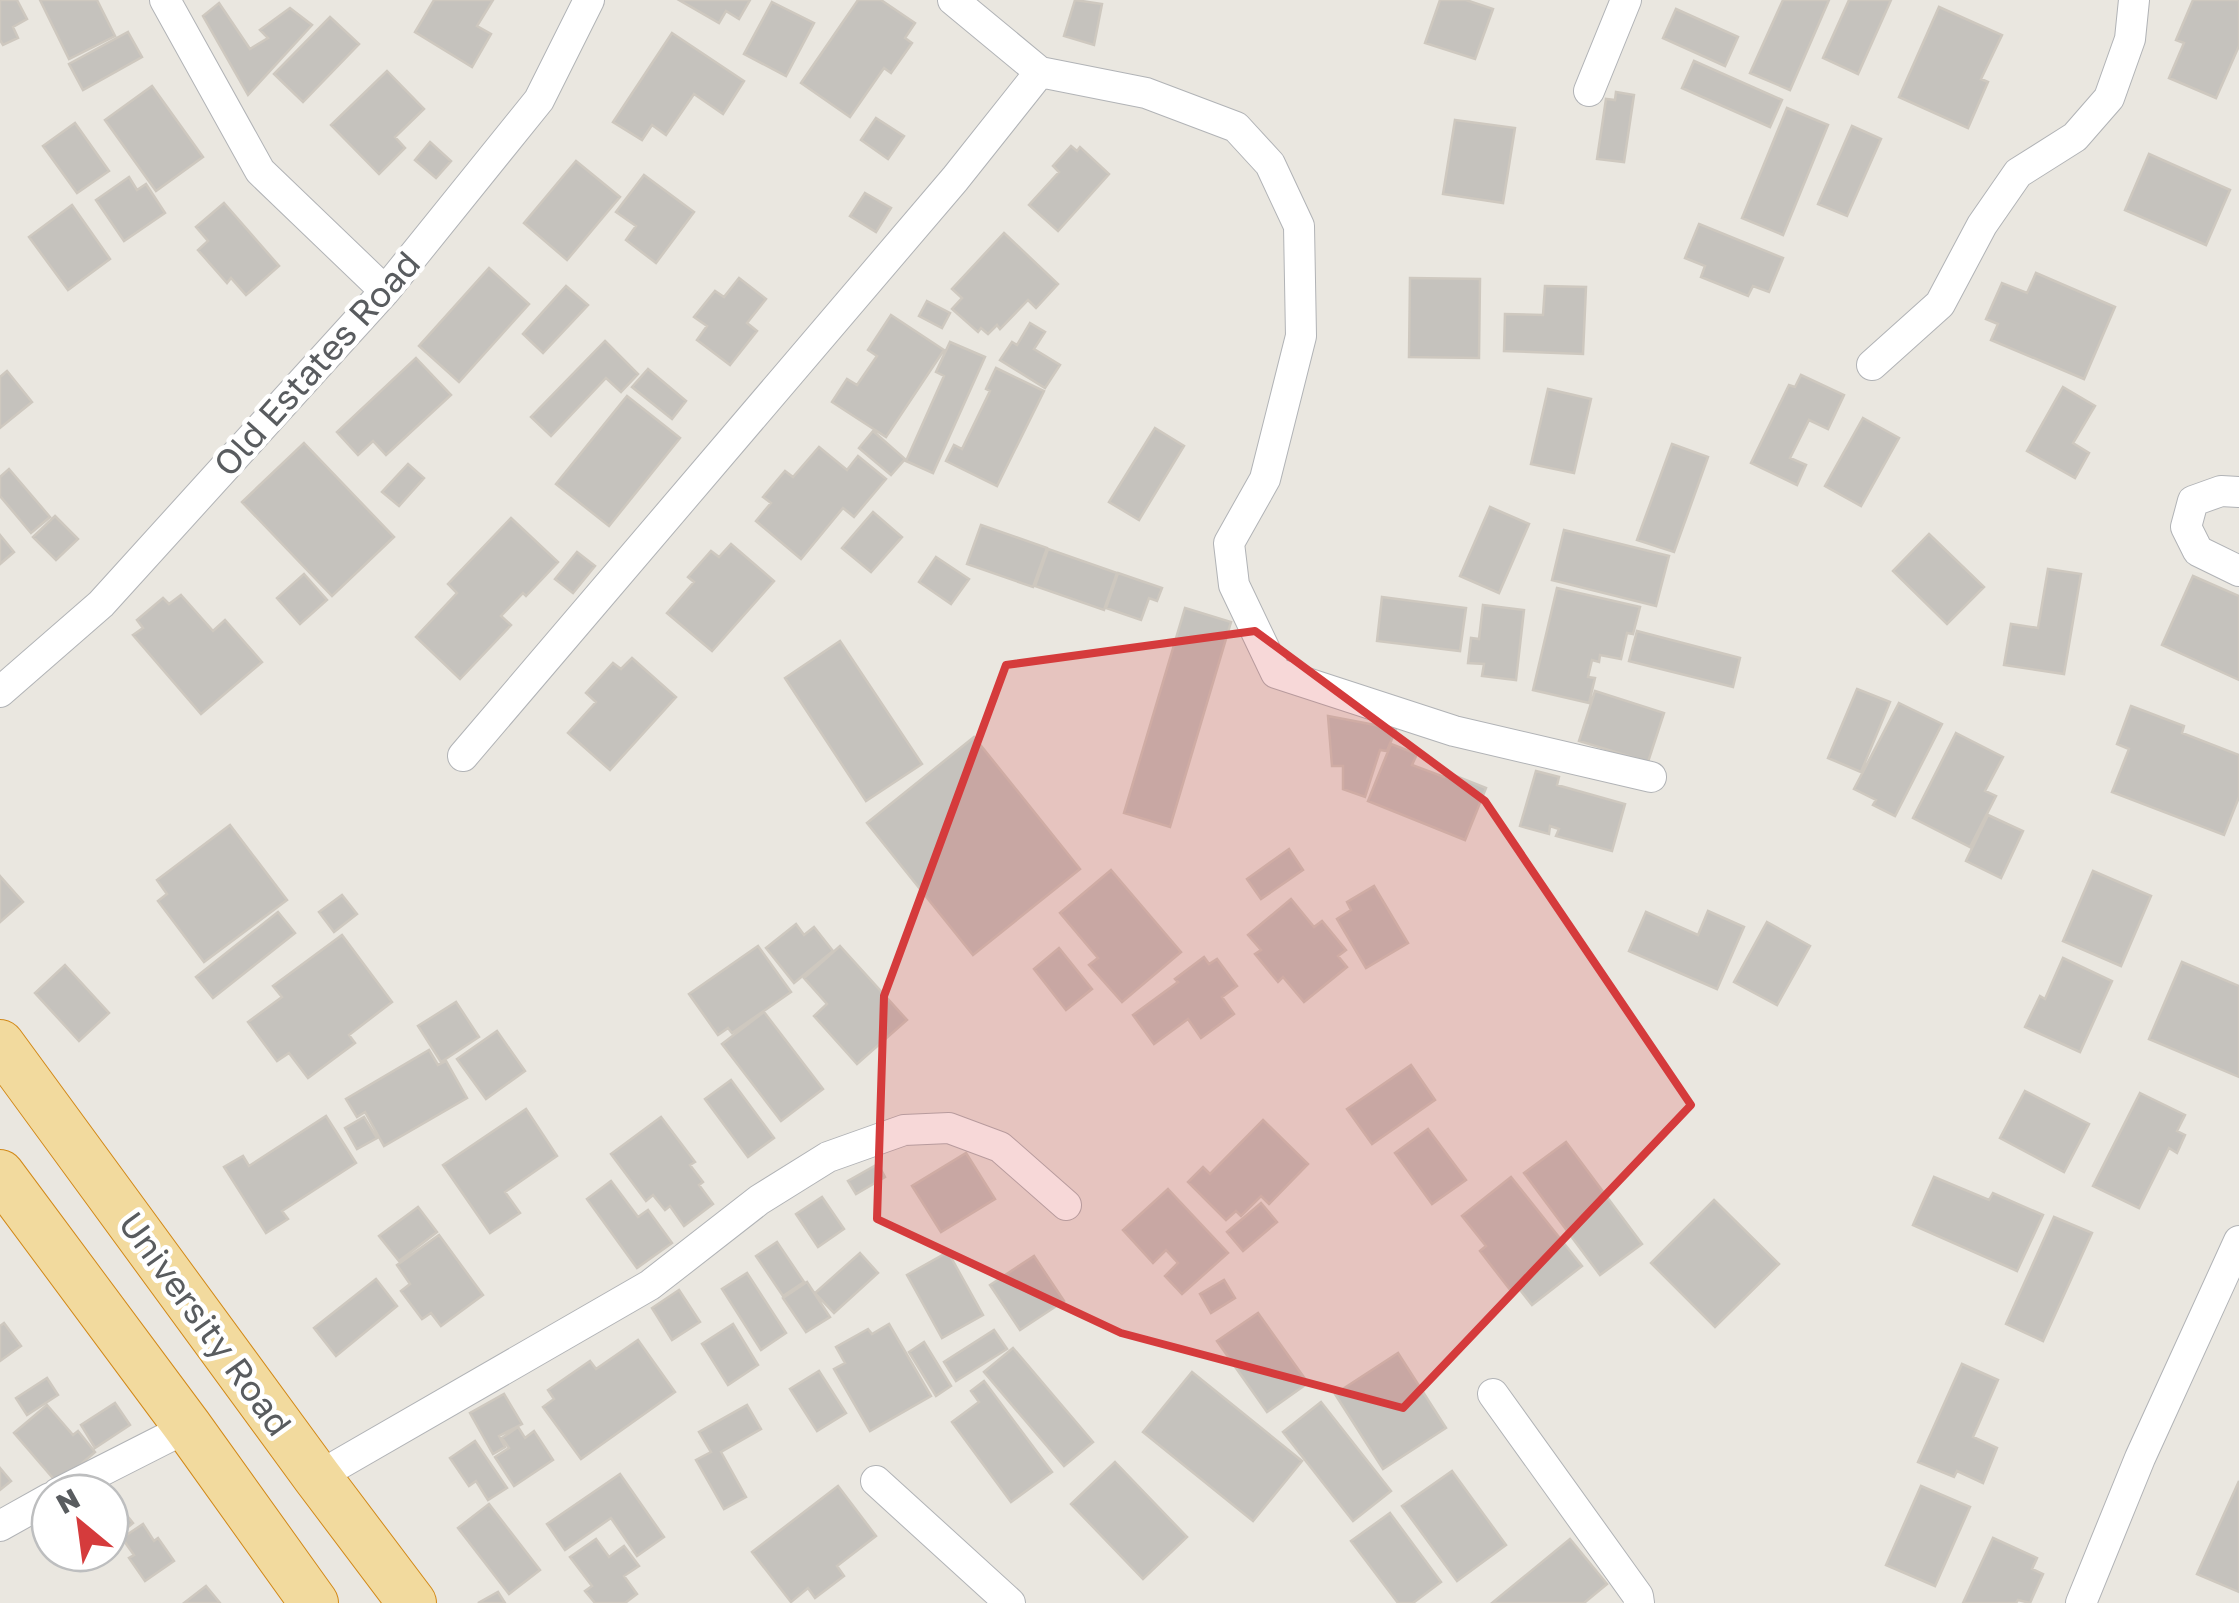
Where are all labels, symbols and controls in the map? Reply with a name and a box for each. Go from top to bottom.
street label: Old Estates Road [204,242,428,484]
street label: University Road [111,1203,301,1443]
north arrow [30,1473,130,1573]
text: N [50,1481,85,1520]

